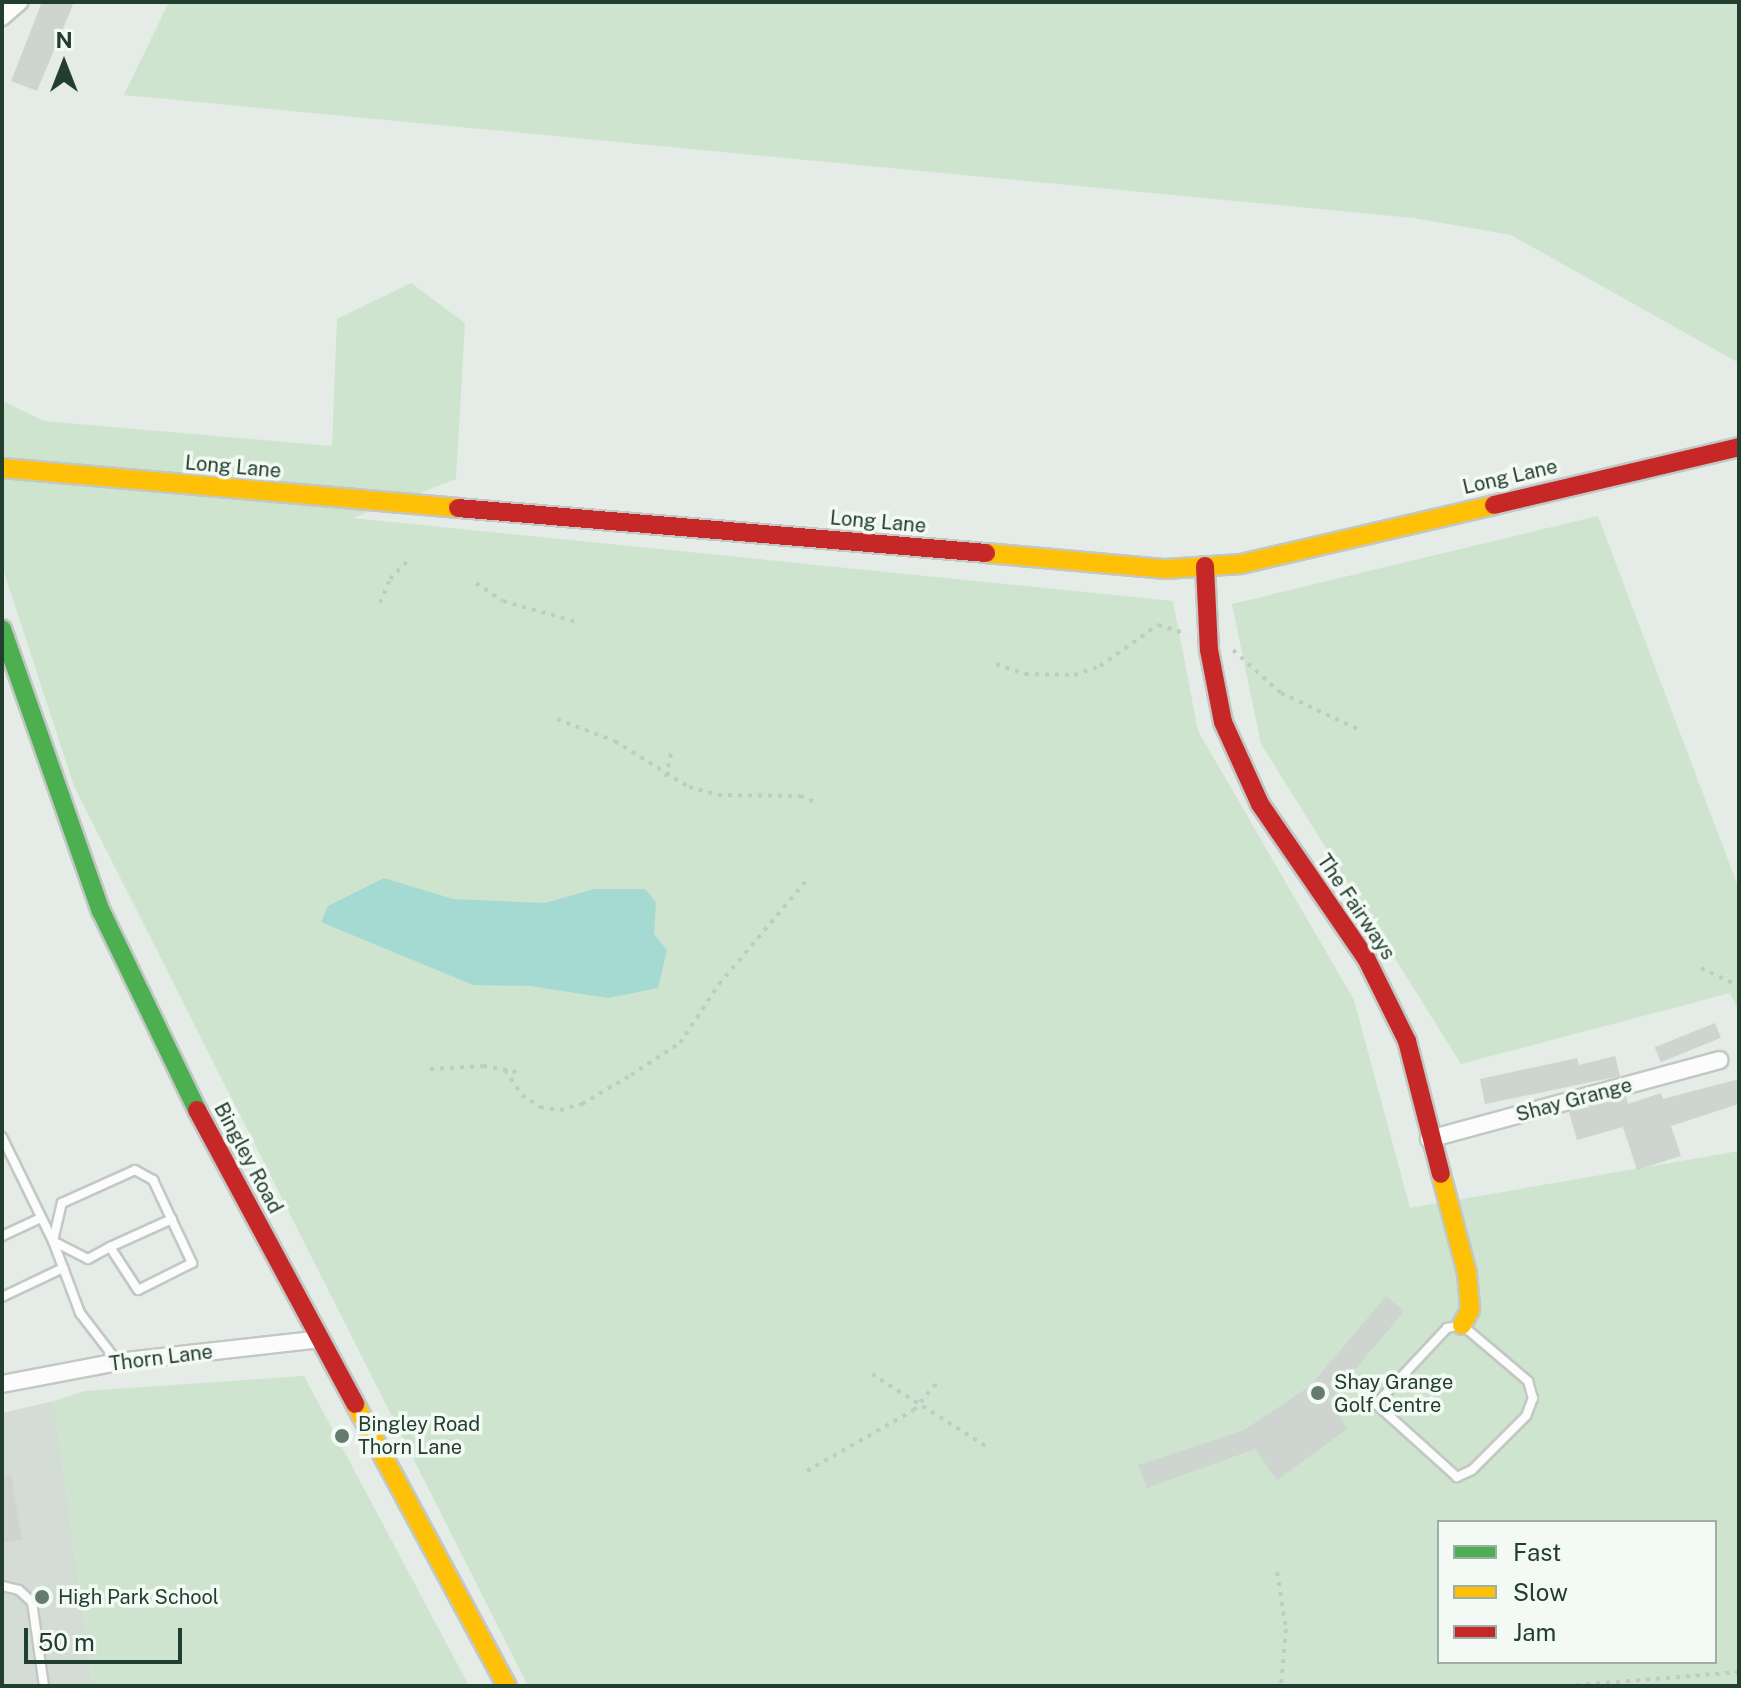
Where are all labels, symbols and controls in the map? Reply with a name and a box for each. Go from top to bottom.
north arrow [24,24,104,104]
text: N [55,27,73,53]
street label: Long Lane [184,451,282,483]
street label: Long Lane [1460,454,1560,500]
street label: Long Lane [829,506,927,538]
street label: The Fairways [1312,850,1400,964]
street label: Shay Grange [1513,1073,1635,1127]
street label: Bingley Road [209,1098,287,1218]
street label: Thorn Lane [108,1340,214,1376]
place label: Shay Grange Golf Centre [1334,1370,1453,1417]
marker: Shay Grange Golf Centre [1309,1384,1327,1402]
place label: Bingley Road Thorn Lane [358,1412,480,1459]
marker: Bingley Road Thorn Lane [333,1427,351,1445]
legend [1437,1520,1717,1664]
text: Fast [1513,1538,1561,1566]
text: Slow [1513,1578,1568,1606]
place label: High Park School [58,1585,219,1609]
marker: High Park School [33,1588,51,1606]
scale bar [28,1612,186,1662]
text: Jam [1513,1618,1556,1646]
text: 50 m [38,1628,95,1656]

